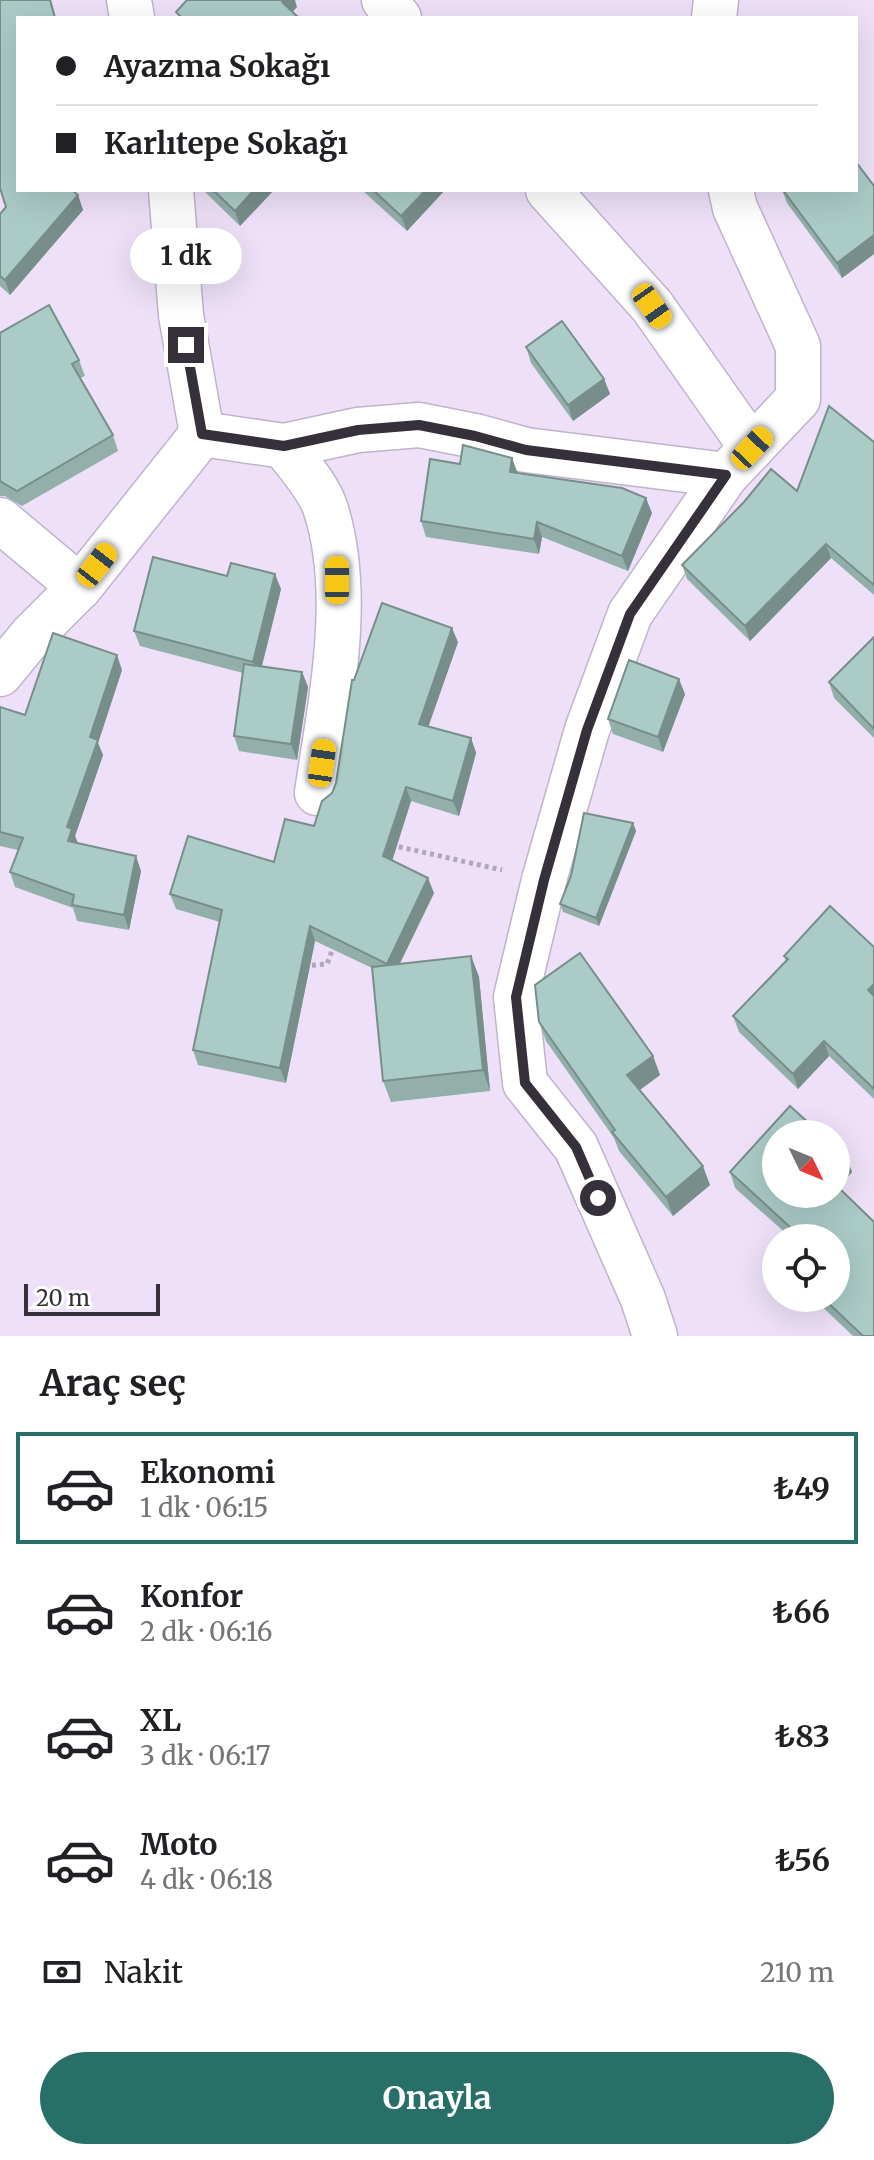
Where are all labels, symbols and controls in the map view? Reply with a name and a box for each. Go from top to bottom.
text: Ayazma Sokağı [104,47,330,85]
text: Karlıtepe Sokağı [104,124,348,162]
callout: 1 dk [130,229,242,285]
text: 1 dk [160,239,212,272]
car [628,279,676,333]
route end [168,327,204,363]
car [727,422,777,474]
car [73,539,121,591]
car [325,556,349,604]
car [307,738,337,788]
north arrow [762,1120,850,1208]
map controls [762,1120,850,1312]
route start [580,1180,616,1216]
button: locate [762,1224,850,1312]
scale bar [24,1280,160,1316]
text: 20 m [36,1284,90,1312]
text: Araç seç [40,1361,186,1406]
icon: car [44,1452,116,1524]
text: Ekonomi [140,1453,275,1491]
text: ₺49 [773,1469,830,1507]
text: 1 dk · 06:15 [140,1491,268,1524]
icon: car [44,1576,116,1648]
text: Konfor [140,1577,243,1615]
text: ₺66 [772,1593,830,1631]
text: 2 dk · 06:16 [140,1615,272,1648]
icon: car [44,1700,116,1772]
text: XL [140,1701,181,1739]
text: ₺83 [774,1717,830,1755]
text: 3 dk · 06:17 [140,1739,271,1772]
icon: car [44,1824,116,1896]
text: Moto [140,1825,218,1863]
text: ₺56 [775,1841,830,1879]
text: 4 dk · 06:18 [140,1863,273,1896]
icon: cash [40,1950,84,1994]
text: Nakit [104,1953,183,1991]
text: 210 m [760,1956,834,1989]
button: Onayla [40,2052,834,2144]

